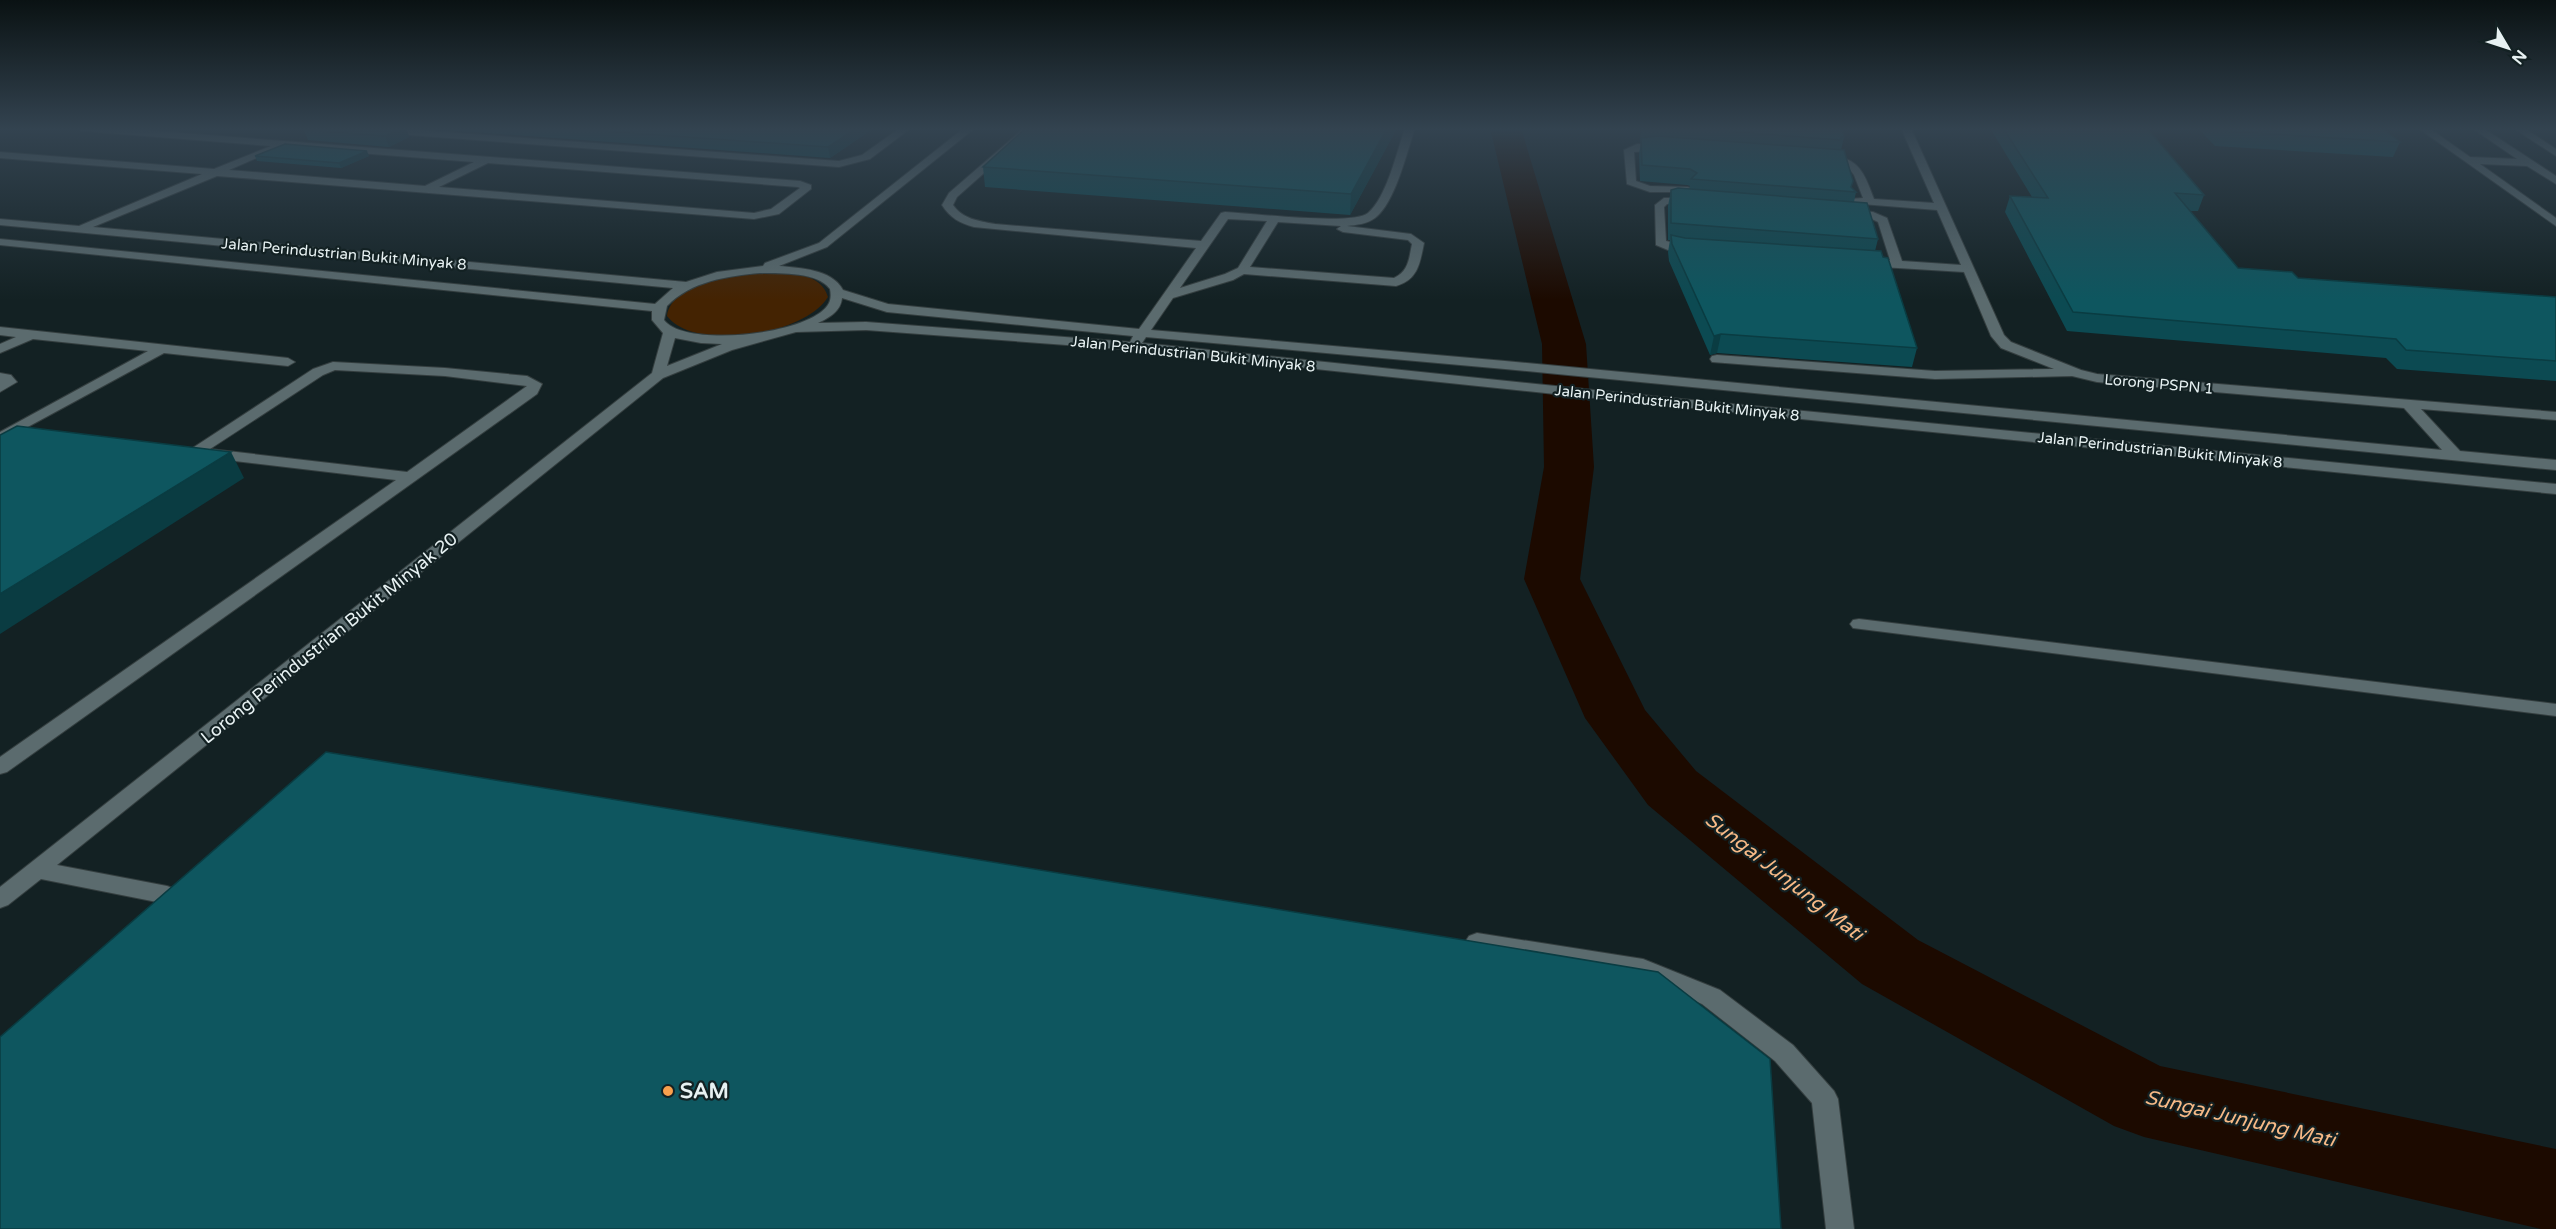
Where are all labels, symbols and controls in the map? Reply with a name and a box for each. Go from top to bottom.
north arrow [2478,18,2538,78]
text: N [2507,46,2531,68]
street label: Jalan Perindustrian Bukit Minyak 8 [221,234,467,274]
street label: Jalan Perindustrian Bukit Minyak 8 [1070,332,1316,376]
street label: Lorong PSPN 1 [2104,370,2214,398]
street label: Jalan Perindustrian Bukit Minyak 8 [1554,381,1800,425]
street label: Jalan Perindustrian Bukit Minyak 8 [2037,428,2283,472]
street label: Lorong Perindustrian Bukit Minyak 20 [196,528,462,748]
water label: Sungai Junjung Mati [1700,808,1870,948]
place label: SAM [680,1079,729,1104]
marker: SAM [661,1084,675,1098]
water label: Sungai Junjung Mati [2143,1085,2340,1153]

